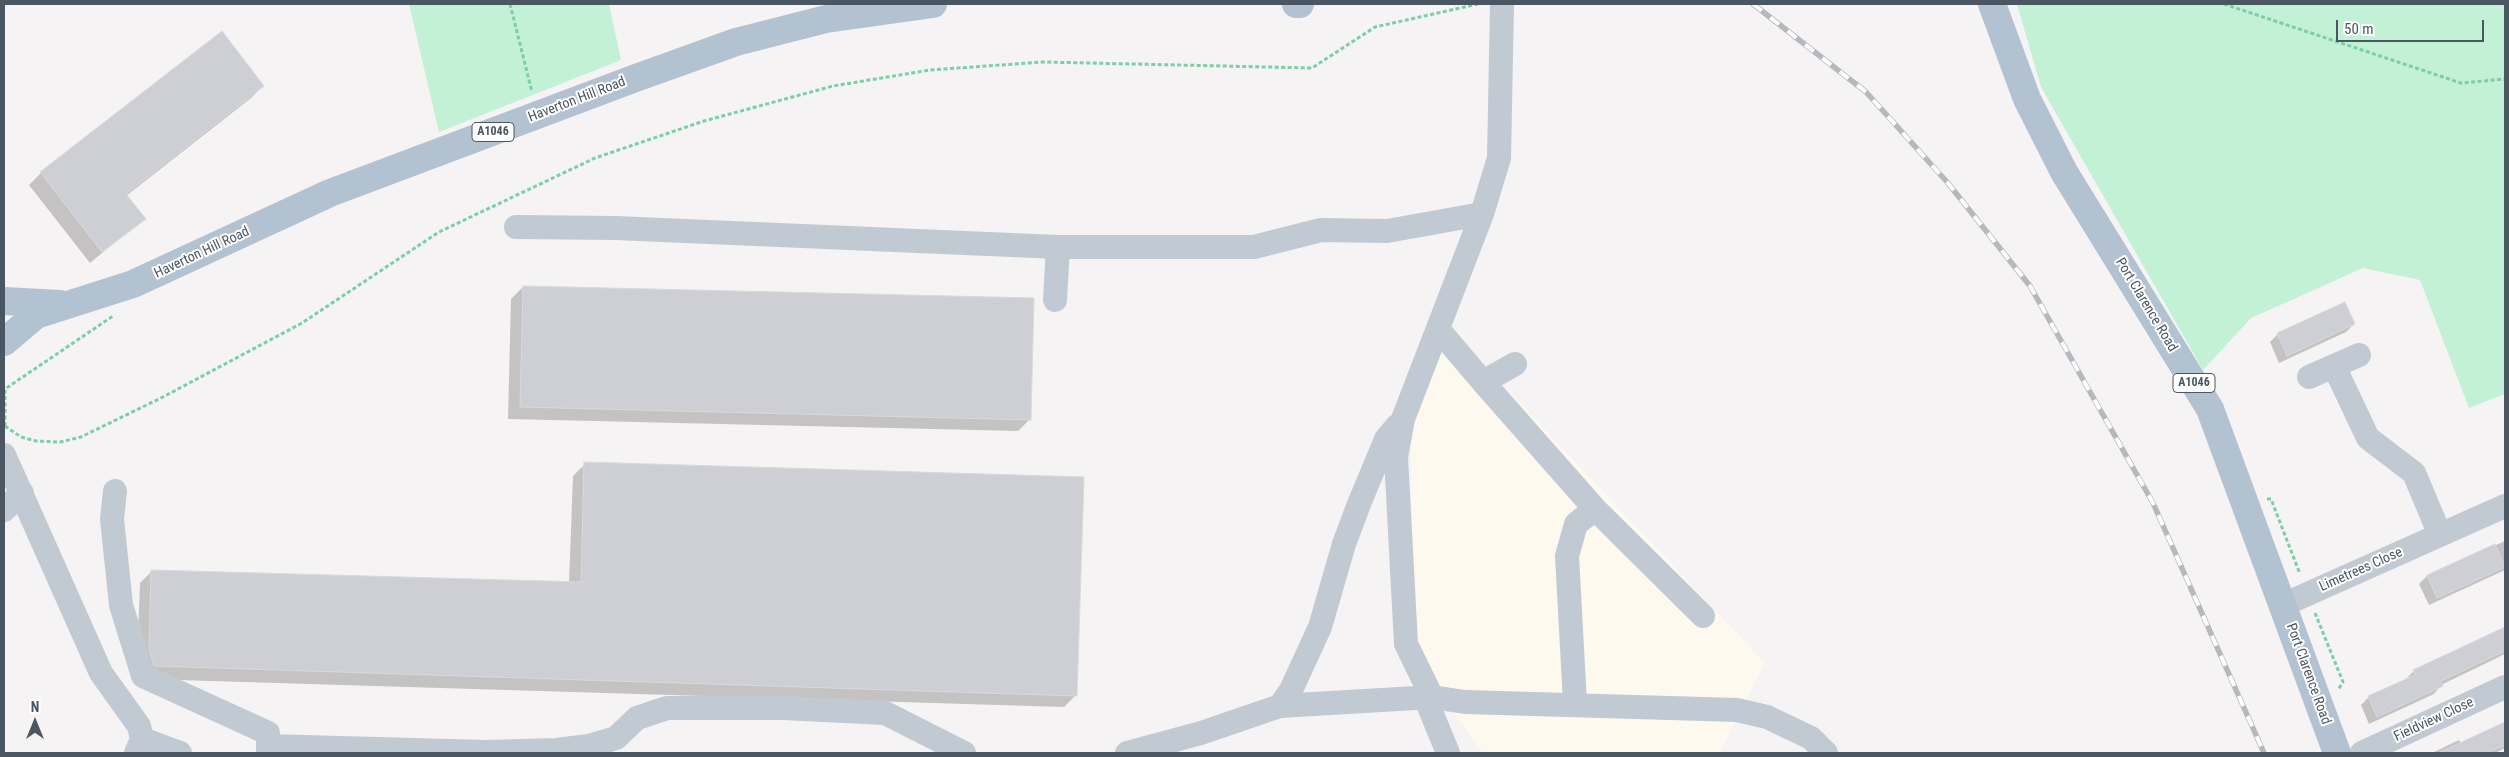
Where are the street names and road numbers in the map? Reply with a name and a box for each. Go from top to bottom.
street label: Haverton Hill Road [526,74,628,126]
road number: A1046 [472,122,514,142]
street label: Haverton Hill Road [152,224,252,282]
street label: Port Clarence Road [2111,255,2181,355]
road number: A1046 [2173,373,2215,392]
street label: Limetrees Close [2317,544,2405,596]
street label: Port Clarence Road [2282,621,2334,727]
street label: Fieldview Close [2392,694,2476,746]

